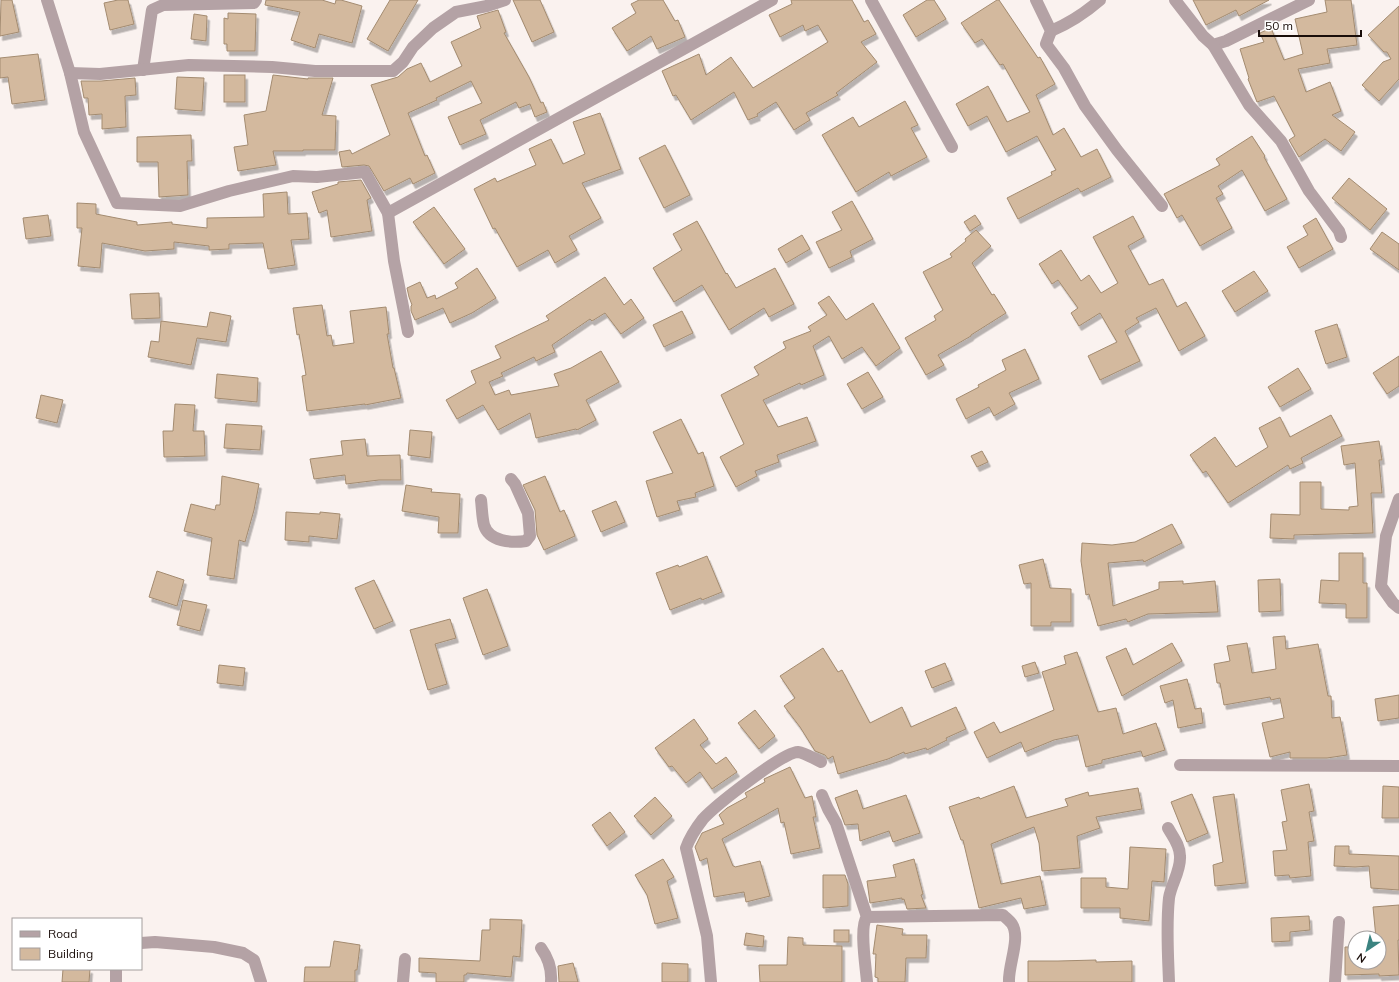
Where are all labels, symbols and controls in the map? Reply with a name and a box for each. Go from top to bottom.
scale bar [1259,12,1361,38]
text: 50 m [1265,18,1293,33]
legend [12,918,142,970]
text: Road [48,926,77,941]
north arrow [1347,930,1387,970]
text: Building [48,946,93,961]
text: N [1354,950,1369,966]

